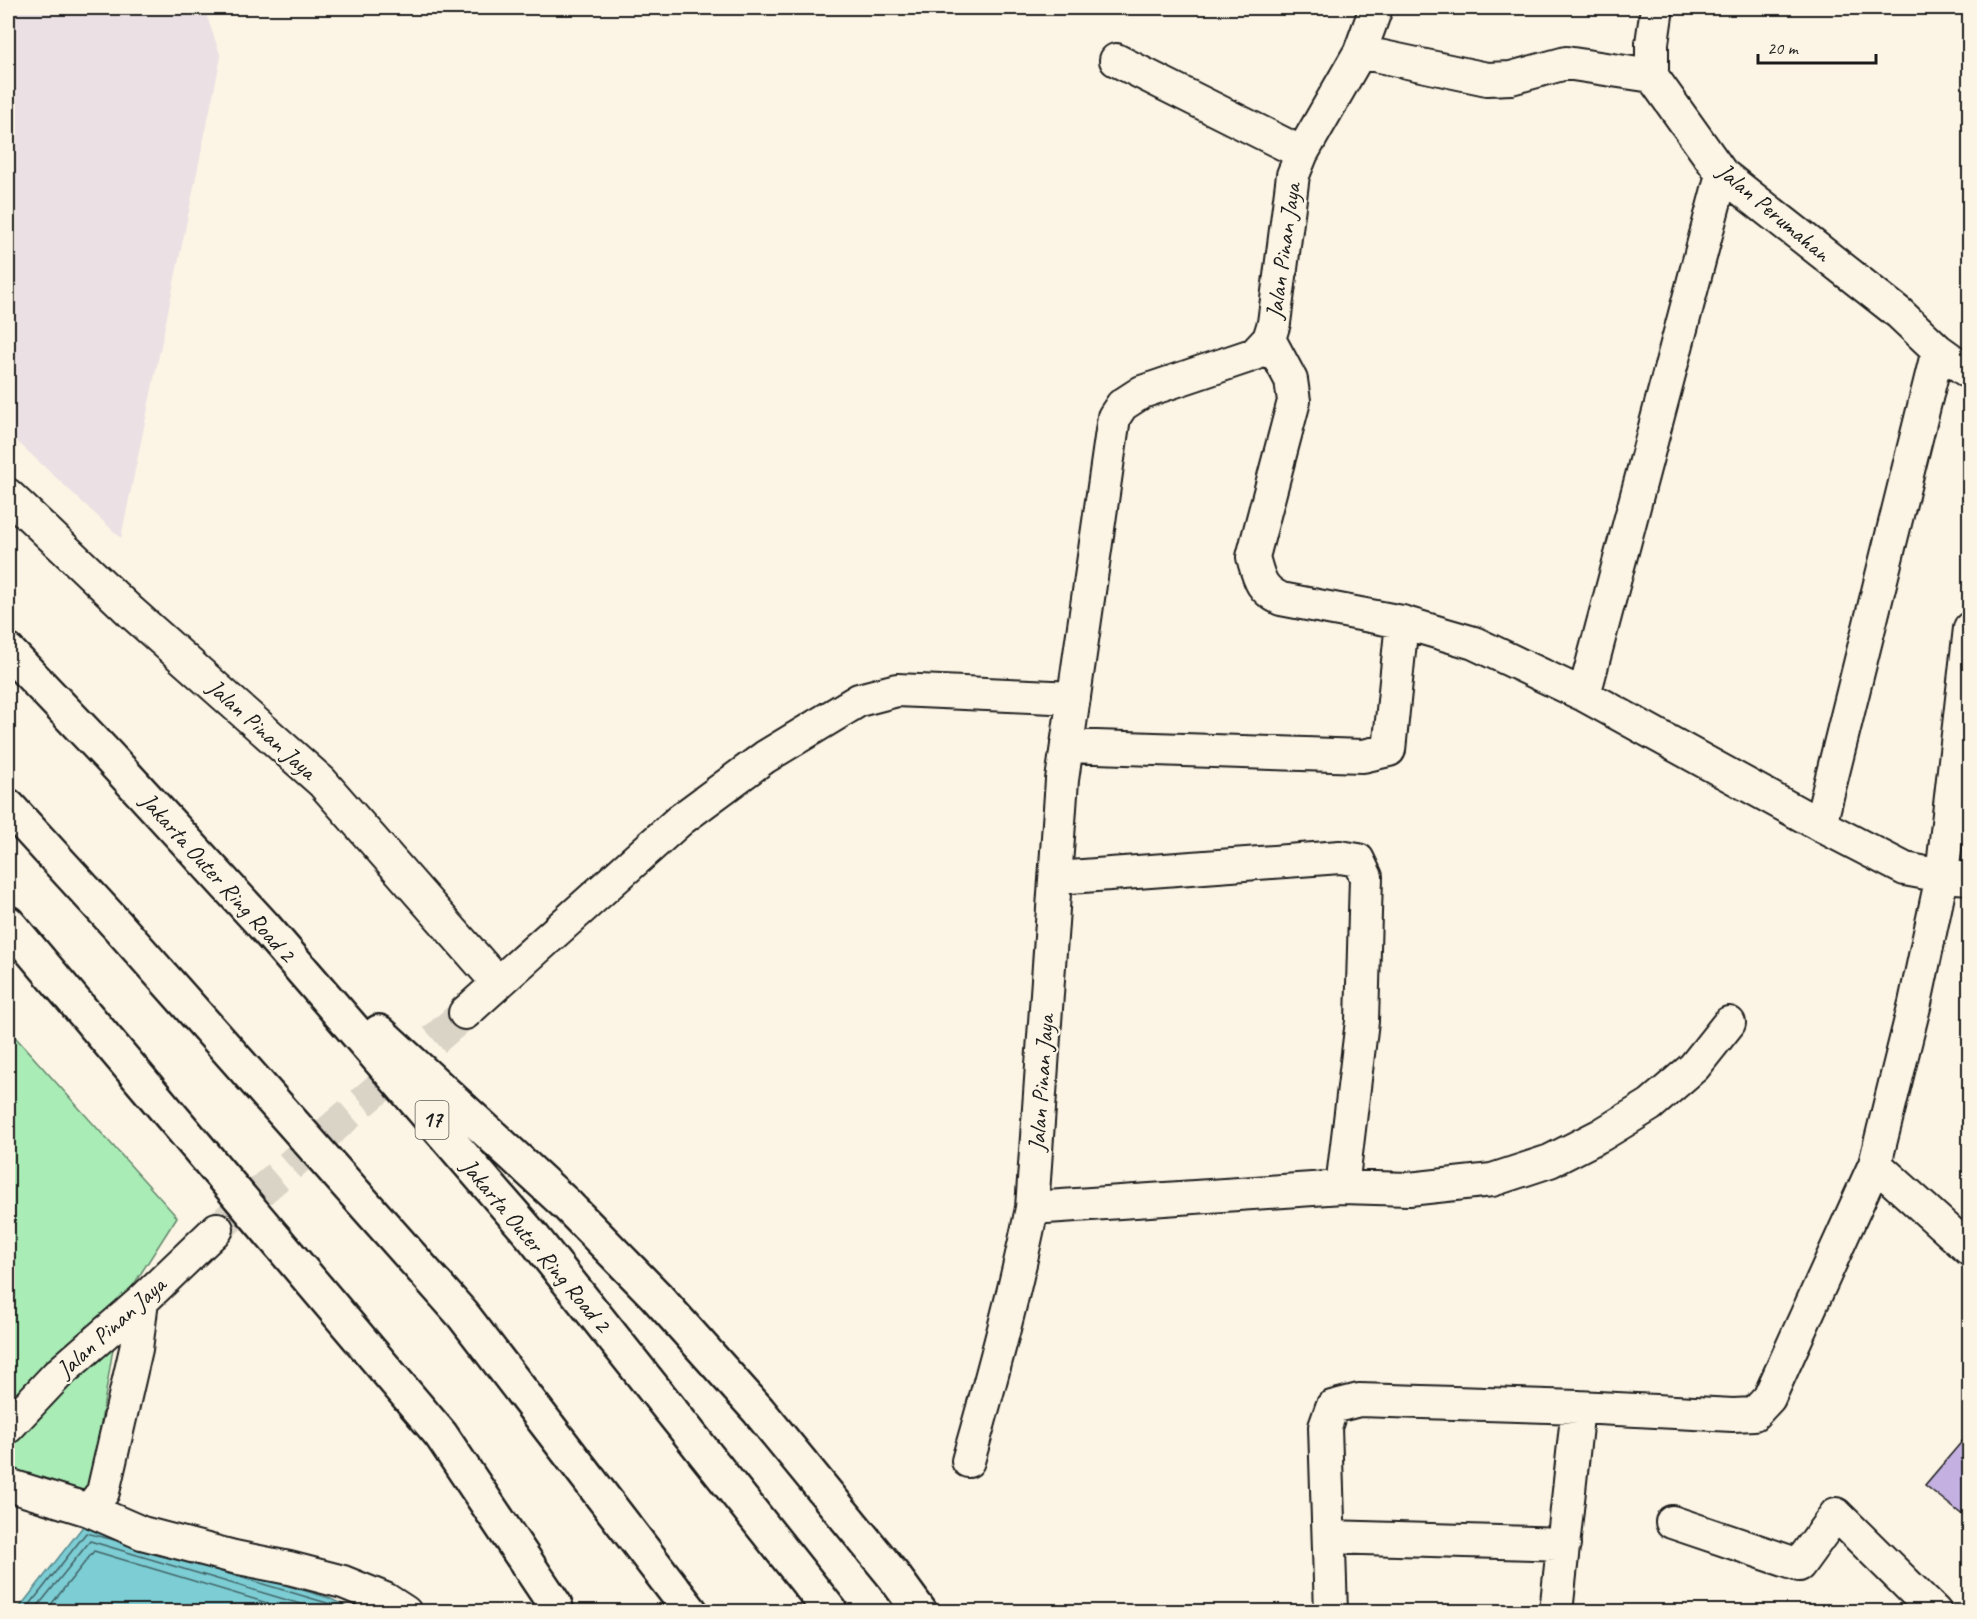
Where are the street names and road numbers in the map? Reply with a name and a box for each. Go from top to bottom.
street label: Jalan Perumahan [1710,155,1838,269]
street label: Jalan Pinan Jaya [1259,179,1308,322]
street label: Jalan Pinan Jaya [200,671,324,787]
street label: Jakarta Outer Ring Road 2 [133,785,303,970]
street label: Jalan Pinan Jaya [1021,1012,1061,1153]
road number: 17 [416,1101,448,1139]
street label: Jakarta Outer Ring Road 2 [454,1151,619,1340]
street label: Jalan Pinan Jaya [49,1269,173,1385]

